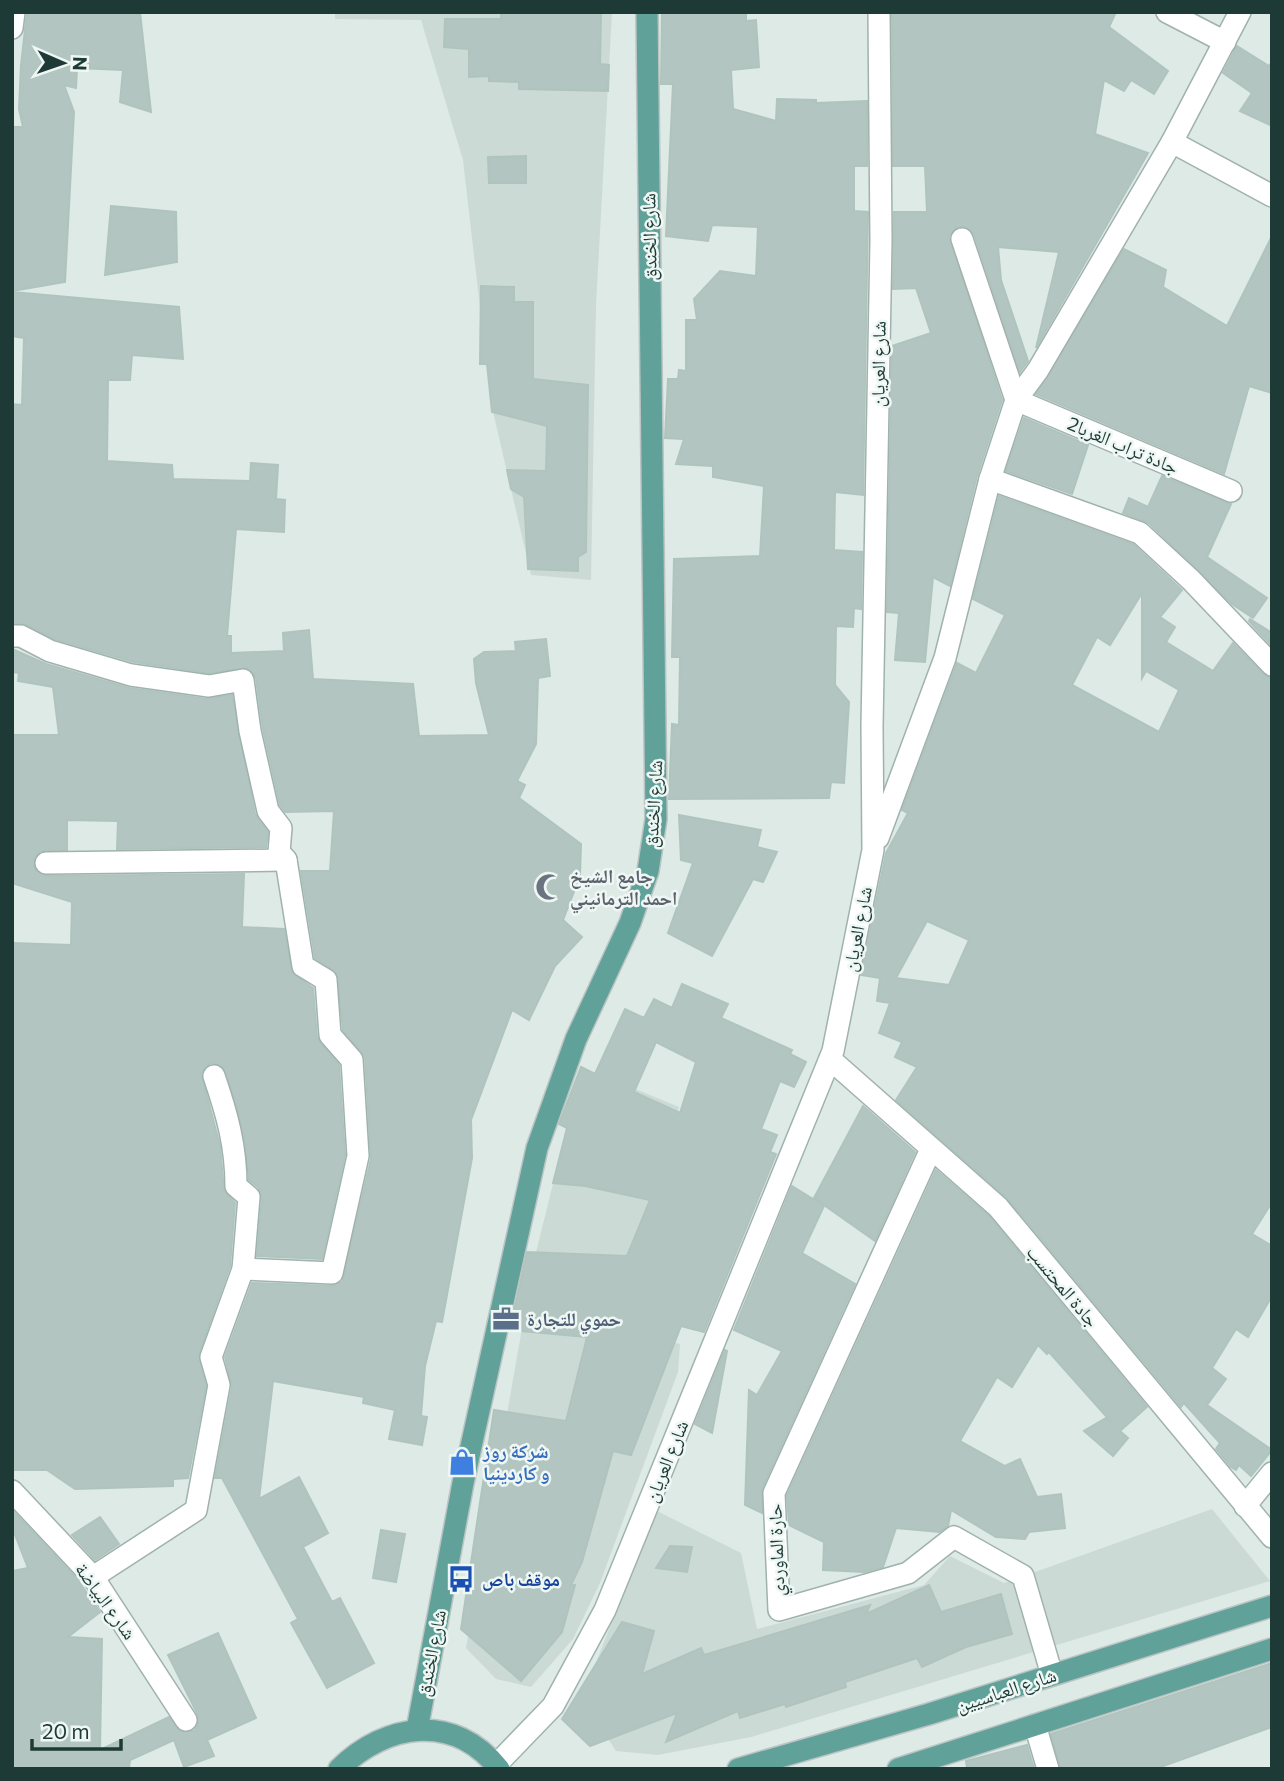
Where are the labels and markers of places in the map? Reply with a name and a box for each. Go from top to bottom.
place label: جامع الشيخ احمد الترمانيني [570,864,677,914]
mosque icon: جامع الشيخ احمد الترمانيني [534,872,564,902]
office icon: حموي للتجارة [491,1304,521,1334]
place label: حموي للتجارة [527,1307,621,1335]
place label: شركة روز و كاردينيا [482,1439,550,1485]
shop icon: شركة روز و كاردينيا [447,1447,477,1477]
bus stop icon: موقف باص [446,1564,476,1594]
place label: موقف باص [482,1567,560,1591]

